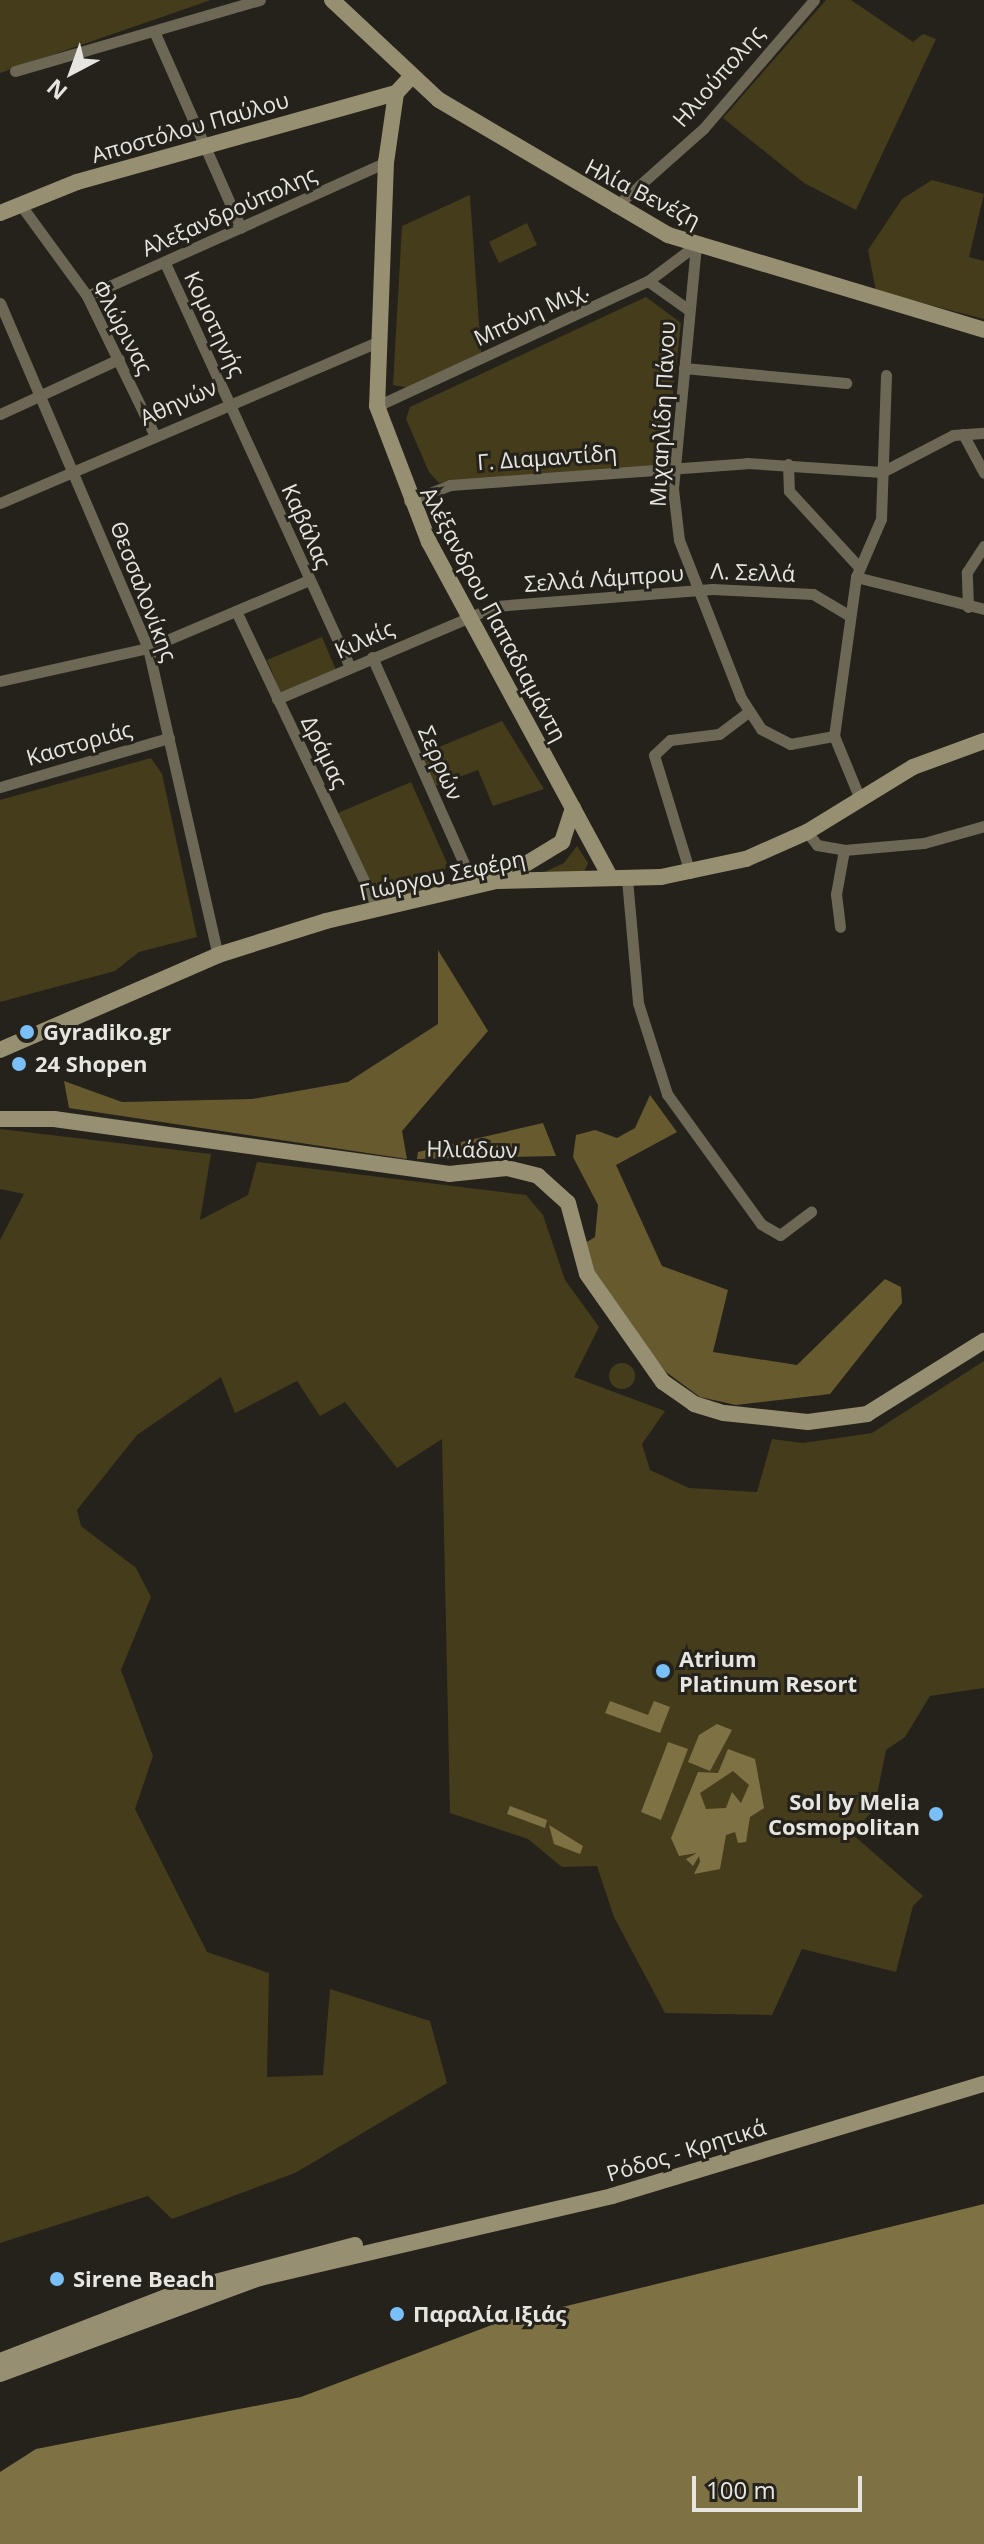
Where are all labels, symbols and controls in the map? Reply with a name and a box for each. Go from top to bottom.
street label: Ηλιούπολης [667,20,769,132]
north arrow [32,32,112,112]
text: N [40,73,73,107]
street label: Αποστόλου Παύλου [88,86,292,168]
street label: Ηλία Βενέζη [581,153,705,233]
street label: Αλεξανδρούπολης [138,161,320,261]
street label: Κομοτηνής [179,267,251,381]
street label: Φλώρινας [87,275,159,379]
street label: Μπόνη Μιχ. [469,275,593,351]
street label: Μιχαηλίδη Πάνου [644,321,680,507]
street label: Αθηνών [136,373,220,431]
street label: Γ. Διαμαντίδη [476,439,618,475]
street label: Καβάλας [277,480,337,572]
street label: Αλέξανδρου Παπαδιαμάντη [415,482,573,746]
street label: Θεσσαλονίκης [105,517,183,665]
street label: Λ. Σελλά [710,557,796,587]
street label: Σελλά Λάμπρου [523,559,685,597]
street label: Κιλκίς [330,614,398,664]
street label: Δράμας [296,712,354,792]
street label: Καστοριάς [23,715,135,771]
street label: Σερρών [413,722,469,804]
street label: Γιώργου Σεφέρη [357,845,527,905]
place label: Gyradiko.gr [43,1019,171,1045]
marker: Gyradiko.gr [18,1023,36,1041]
place label: 24 Shopen [35,1051,147,1077]
marker: 24 Shopen [10,1055,28,1073]
street label: Ηλιάδων [426,1135,518,1163]
place label: Atrium Platinum Resort [679,1645,857,1696]
marker: Atrium Platinum Resort [654,1662,672,1680]
place label: Sol by Melia Cosmopolitan [768,1788,920,1840]
marker: Sol by Melia Cosmopolitan [927,1805,945,1823]
street label: Ρόδος - Κρητικά [603,2113,769,2187]
place label: Sirene Beach [73,2266,215,2292]
marker: Sirene Beach [48,2270,66,2288]
place label: Παραλία Ιξιάς [413,2301,566,2327]
marker: Παραλία Ιξιάς [388,2305,406,2323]
scale bar [696,2460,866,2510]
text: 100 m [706,2473,776,2506]

